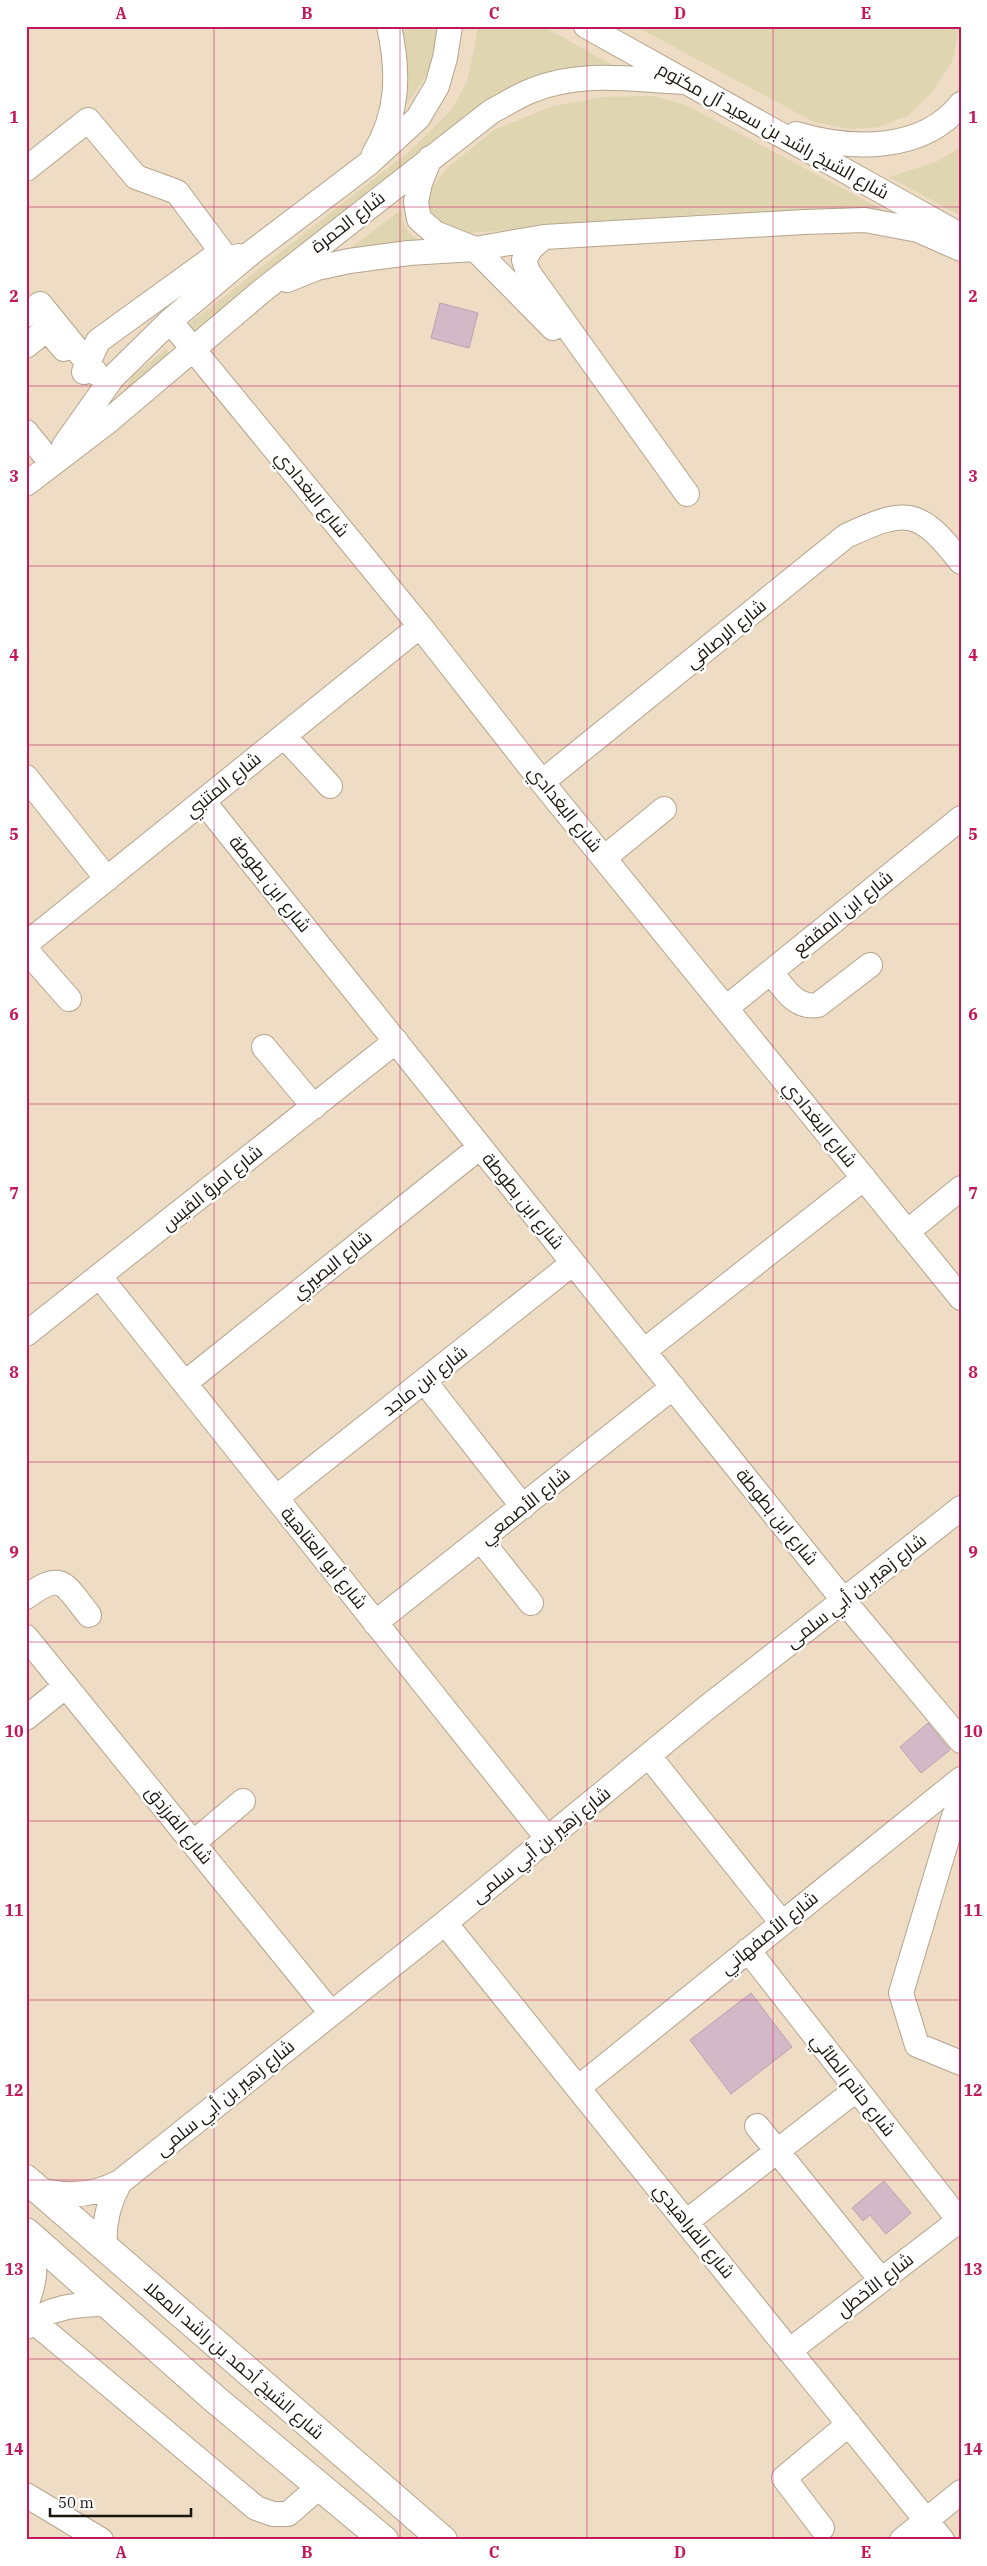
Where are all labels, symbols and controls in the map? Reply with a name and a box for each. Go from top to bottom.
text: A [115,3,127,23]
text: B [301,3,313,23]
text: C [489,3,499,23]
text: D [674,3,686,23]
text: E [861,3,871,23]
street label: شارع الشيخ راشد بن سعيد آل مكتوم [653,57,893,205]
text: 1 [9,107,19,127]
text: 1 [968,107,978,127]
street label: شارع الحمرة [306,186,390,258]
text: 2 [9,286,19,306]
text: 2 [968,286,978,306]
street label: شارع البغدادي [268,446,354,544]
text: 3 [9,466,19,486]
text: 3 [968,466,978,486]
street label: شارع الرصافي [681,594,773,676]
text: 4 [9,645,19,665]
text: 4 [968,645,978,665]
street label: شارع المتنبي [180,747,267,825]
street label: شارع البغدادي [521,761,607,859]
text: 5 [9,824,19,844]
text: 5 [968,824,978,844]
street label: شارع ابن بطوطة [224,831,316,937]
street label: شارع ابن المقفع [788,865,898,961]
text: 6 [9,1004,19,1024]
text: 6 [968,1004,978,1024]
street label: شارع البغدادي [776,1076,862,1174]
street label: شارع امرؤ القيس [156,1140,268,1236]
street label: شارع ابن بطوطة [477,1148,569,1254]
text: 7 [9,1183,19,1203]
text: 7 [968,1183,978,1203]
street label: شارع البصيري [287,1225,378,1306]
street label: شارع ابن ماجد [377,1340,473,1422]
text: 8 [9,1362,19,1382]
text: 8 [968,1362,978,1382]
street label: شارع الأصمعي [475,1462,576,1551]
street label: شارع ابن بطوطة [731,1464,823,1570]
street label: شارع أبو العتاهية [275,1502,373,1614]
street label: شارع زهير بن أبي سلمى [781,1528,933,1655]
text: 9 [9,1542,19,1562]
text: 9 [968,1542,978,1562]
text: 10 [4,1721,24,1741]
text: 10 [963,1721,983,1741]
street label: شارع الفرزدق [140,1781,218,1869]
street label: شارع زهير بن أبي سلمى [466,1781,617,1910]
street label: شارع الأصفهاني [715,1886,824,1982]
text: 11 [4,1900,24,1920]
text: 11 [963,1900,983,1920]
street label: شارع حاتم الطائي [804,2029,901,2143]
street label: شارع زهير بن أبي سلمى [150,2034,301,2163]
text: 12 [4,2080,24,2100]
text: 12 [963,2080,983,2100]
street label: شارع الفراهيدي [647,2178,740,2285]
street label: شارع الأخطل [832,2247,918,2323]
text: 13 [4,2259,24,2279]
text: 13 [963,2259,983,2279]
street label: شارع الشيخ أحمد بن راشد المعلا [139,2275,329,2445]
text: 14 [4,2439,24,2459]
text: 14 [963,2439,983,2459]
scale bar [50,2486,191,2518]
text: 50 m [58,2493,94,2512]
text: A [115,2542,127,2562]
text: B [301,2542,313,2562]
text: C [489,2542,499,2562]
text: D [674,2542,686,2562]
text: E [861,2542,871,2562]

